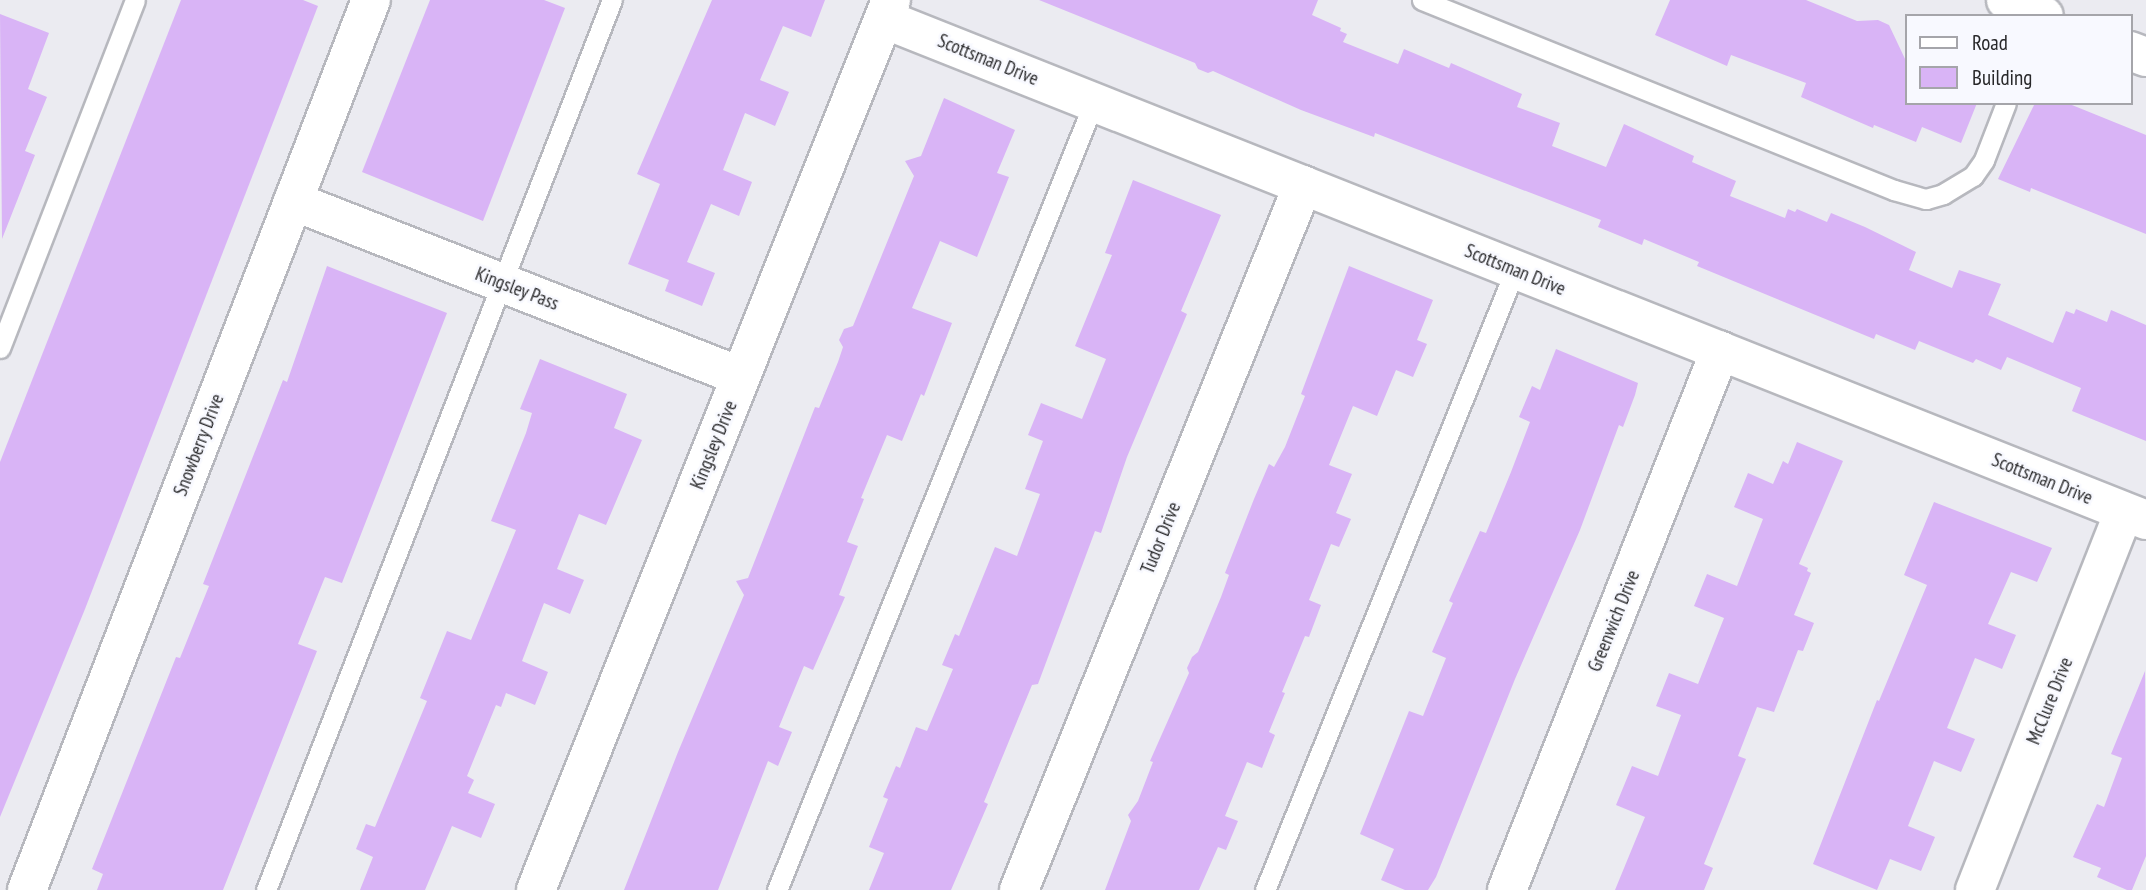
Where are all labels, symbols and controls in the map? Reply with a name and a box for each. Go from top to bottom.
legend [1904,14,2132,105]
street label: Scottsman Drive [934,29,1042,91]
text: Road [1972,29,2008,56]
text: Building [1972,64,2032,91]
street label: Scottsman Drive [1461,239,1569,301]
street label: Kingsley Pass [472,263,562,315]
street label: Snowberry Drive [169,391,229,499]
street label: Kingsley Drive [686,397,742,493]
street label: Scottsman Drive [1988,448,2096,510]
street label: Tudor Drive [1136,499,1186,577]
street label: Greenwich Drive [1583,567,1645,675]
street label: McClure Drive [2022,654,2078,748]

